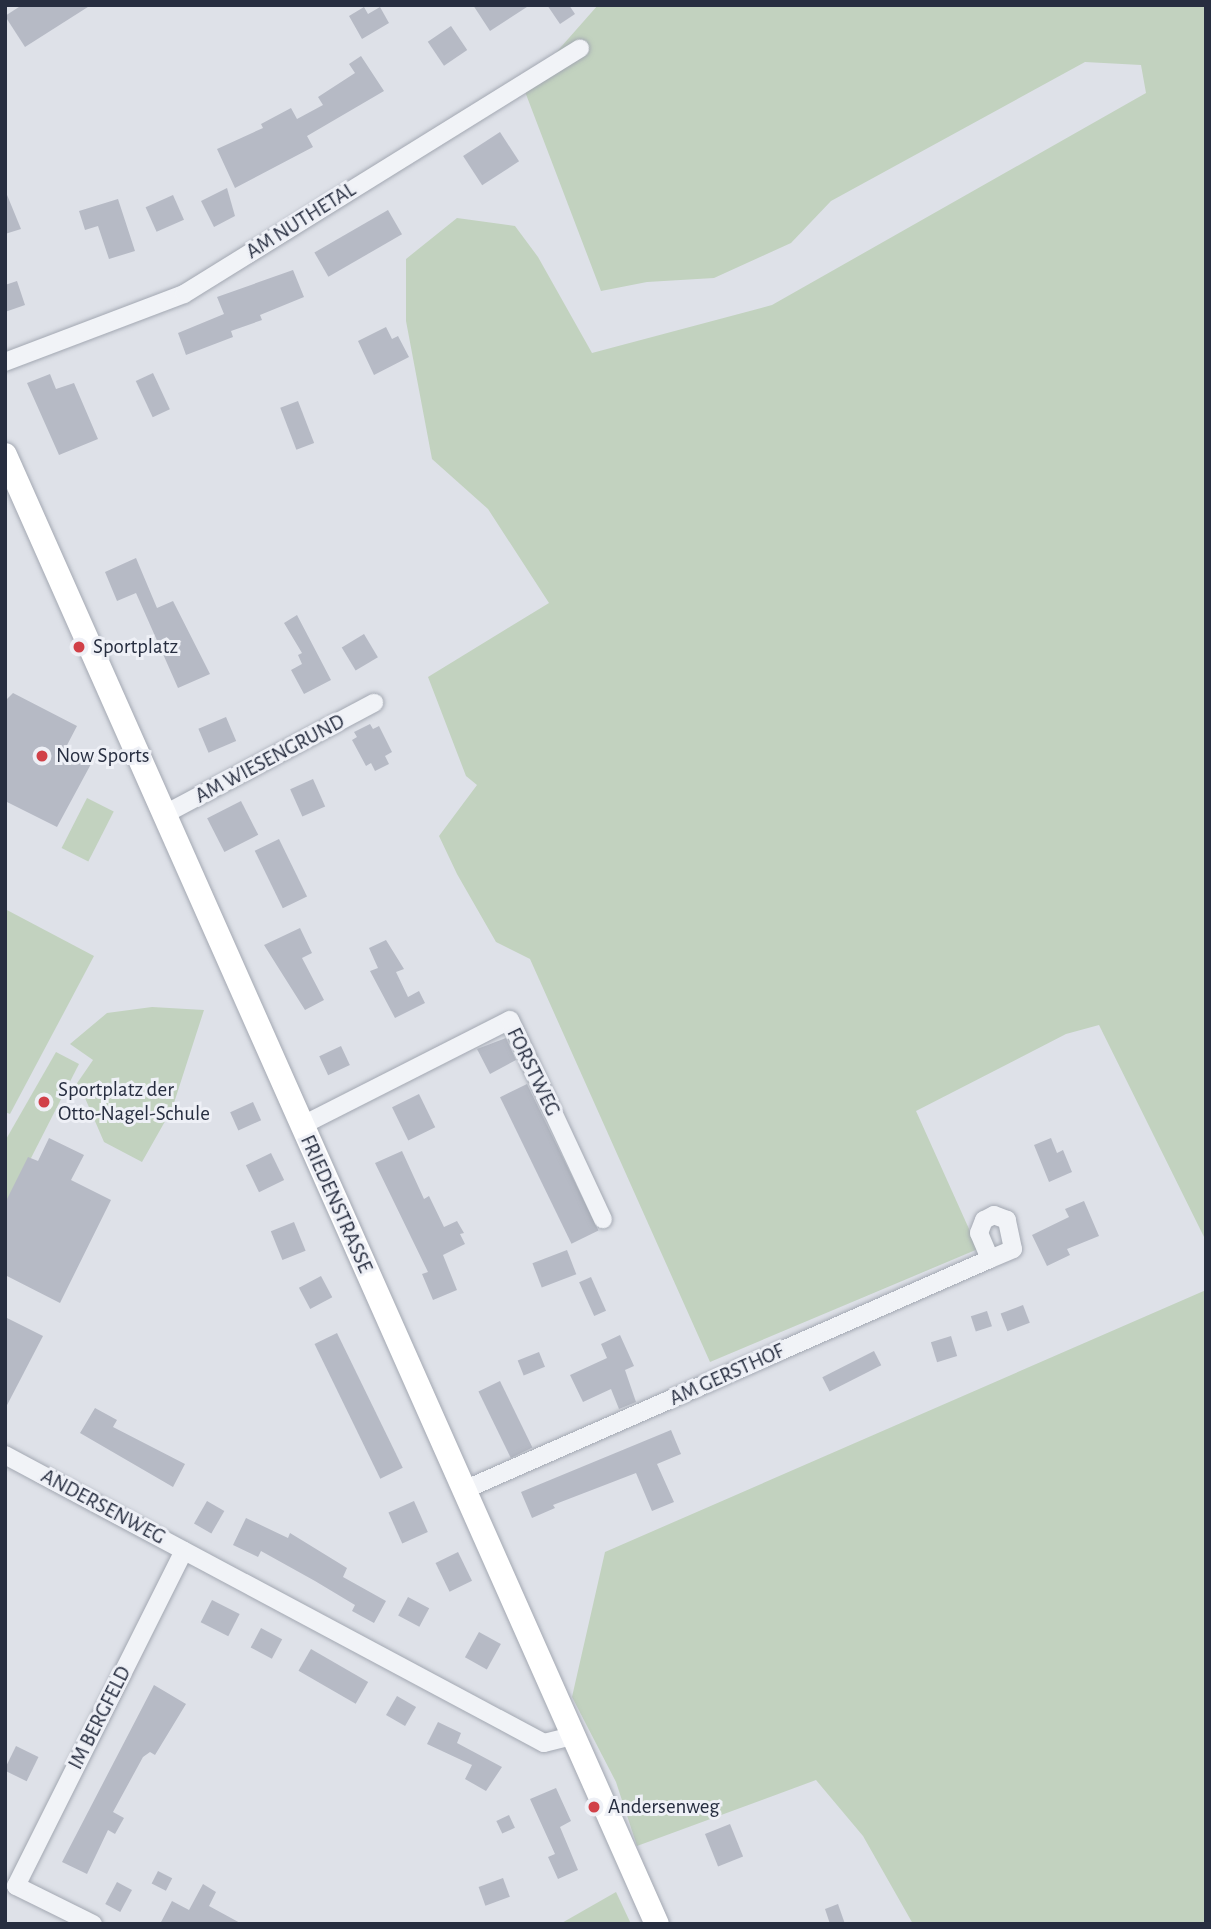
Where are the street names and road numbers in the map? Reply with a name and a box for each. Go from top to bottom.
street label: AM NUTHETAL [242,177,360,265]
street label: AM WIESENGRUND [191,709,349,809]
street label: FORSTWEG [501,1024,565,1120]
street label: FRIEDENSTRASSE [294,1131,378,1277]
street label: AM GERSTHOF [666,1339,788,1411]
street label: ANDERSENWEG [37,1464,169,1550]
street label: IM BERGFELD [63,1662,137,1774]

